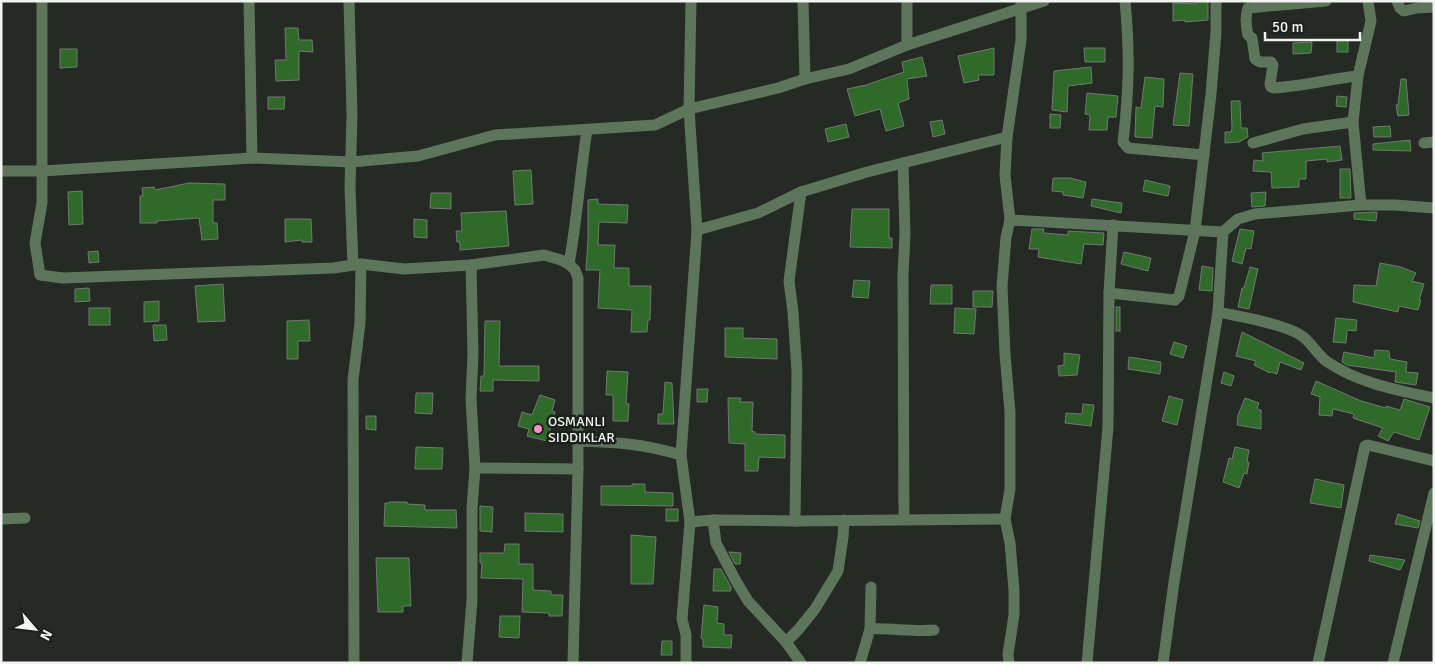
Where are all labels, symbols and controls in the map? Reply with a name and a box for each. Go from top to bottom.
scale bar [1265,10,1360,42]
text: 50 m [1272,18,1303,36]
place label: OSMANLI SIDDIKLAR [548,413,615,446]
marker: OSMANLI SIDDIKLAR [532,423,544,435]
north arrow [10,604,60,654]
text: N [36,627,56,643]

